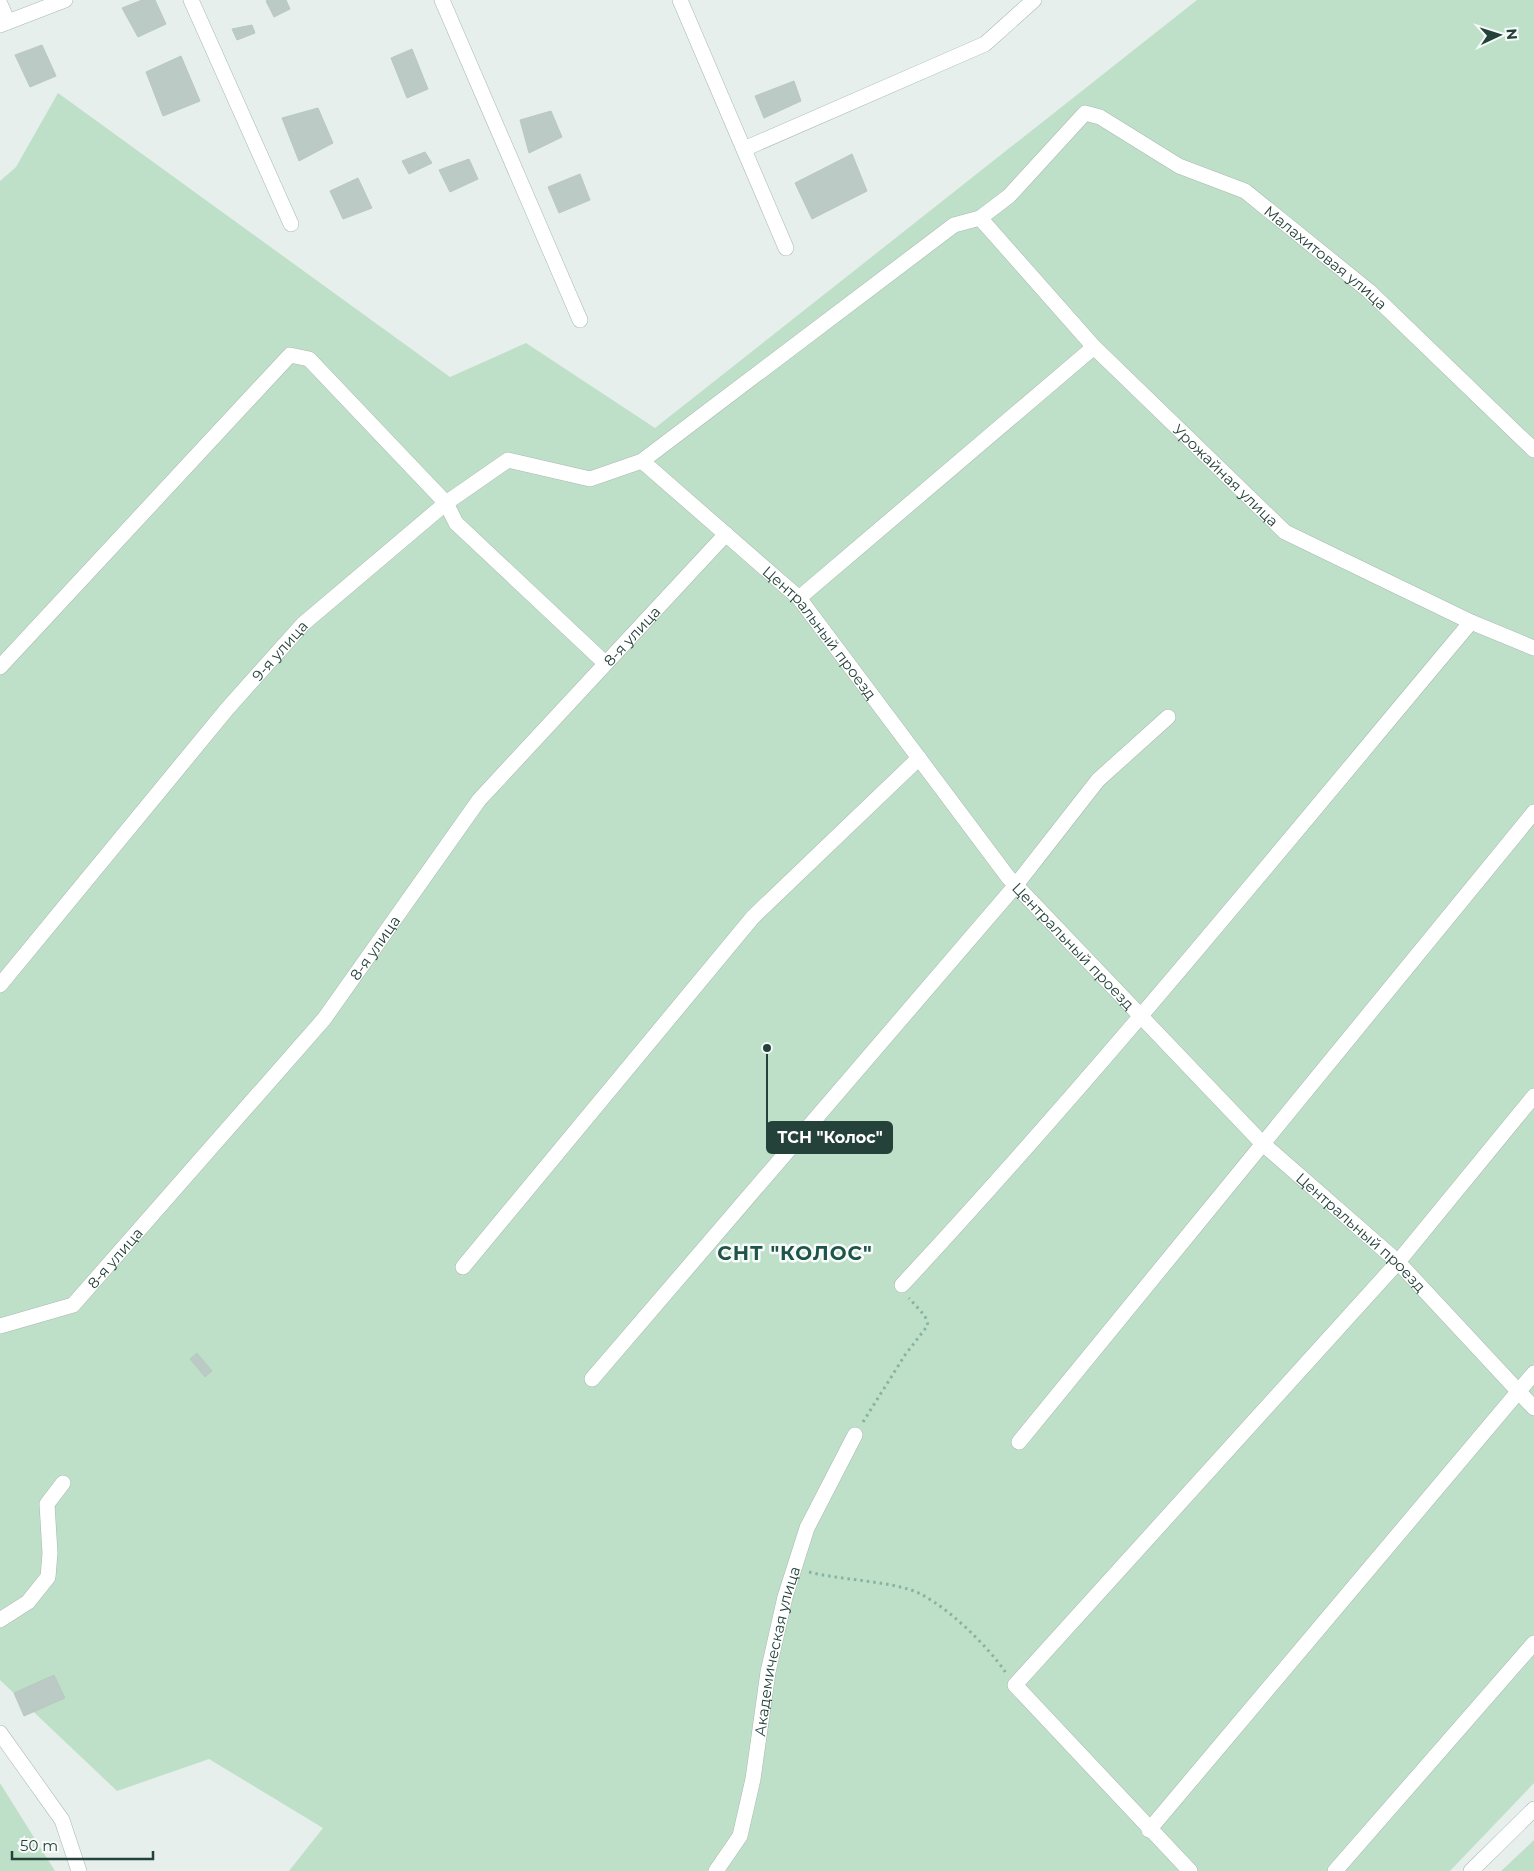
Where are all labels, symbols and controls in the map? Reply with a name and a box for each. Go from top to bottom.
north arrow [1474,10,1524,60]
text: N [1503,28,1521,40]
street label: Малахитовая улица [1261,201,1391,313]
street label: Урожайная улица [1169,420,1283,530]
street label: Центральный проезд [759,561,881,703]
street label: 8-я улица [599,602,664,670]
street label: 9-я улица [247,616,311,684]
street label: Центральный проезд [1008,878,1139,1014]
street label: 8-я улица [345,912,404,984]
callout: ТСН "Колос" [767,1122,892,1153]
text: ТСН "Колос" [777,1128,883,1147]
street label: Центральный проезд [1292,1168,1430,1296]
street label: 8-я улица [83,1223,146,1292]
district label: СНТ "КОЛОС" [717,1241,873,1265]
street label: Академическая улица [750,1564,804,1737]
scale bar [12,1828,154,1860]
text: 50 m [20,1836,58,1855]

